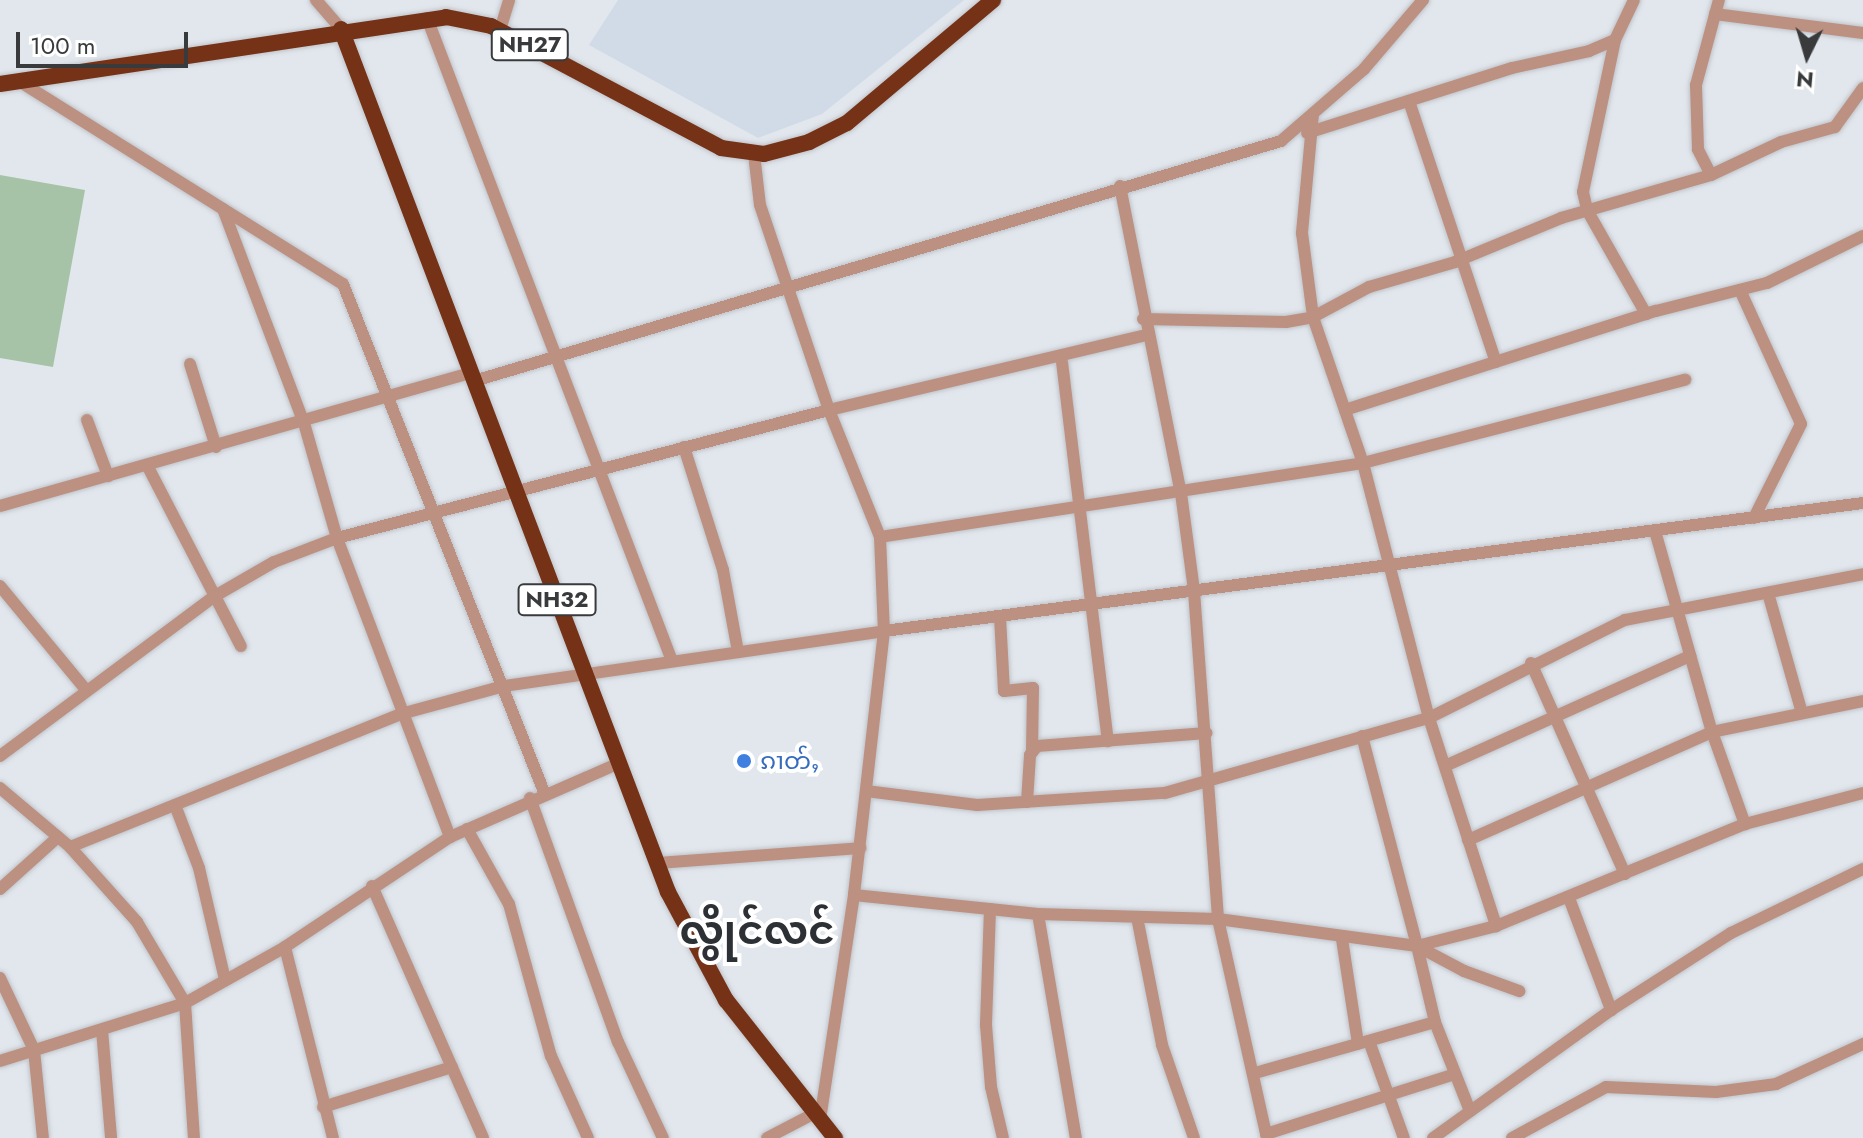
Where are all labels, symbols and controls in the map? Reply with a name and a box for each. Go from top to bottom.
scale bar [20,16,192,66]
north arrow [1767,16,1847,96]
road number: NH27 [490,27,570,63]
text: 100 m [30,28,96,63]
text: N [1795,63,1815,97]
road number: NH32 [517,582,597,618]
place label: ၵၢတ်ႇ [760,747,819,775]
marker: ၵၢတ်ႇ [735,752,753,770]
district label: လွိုင်လင် [679,906,835,954]

